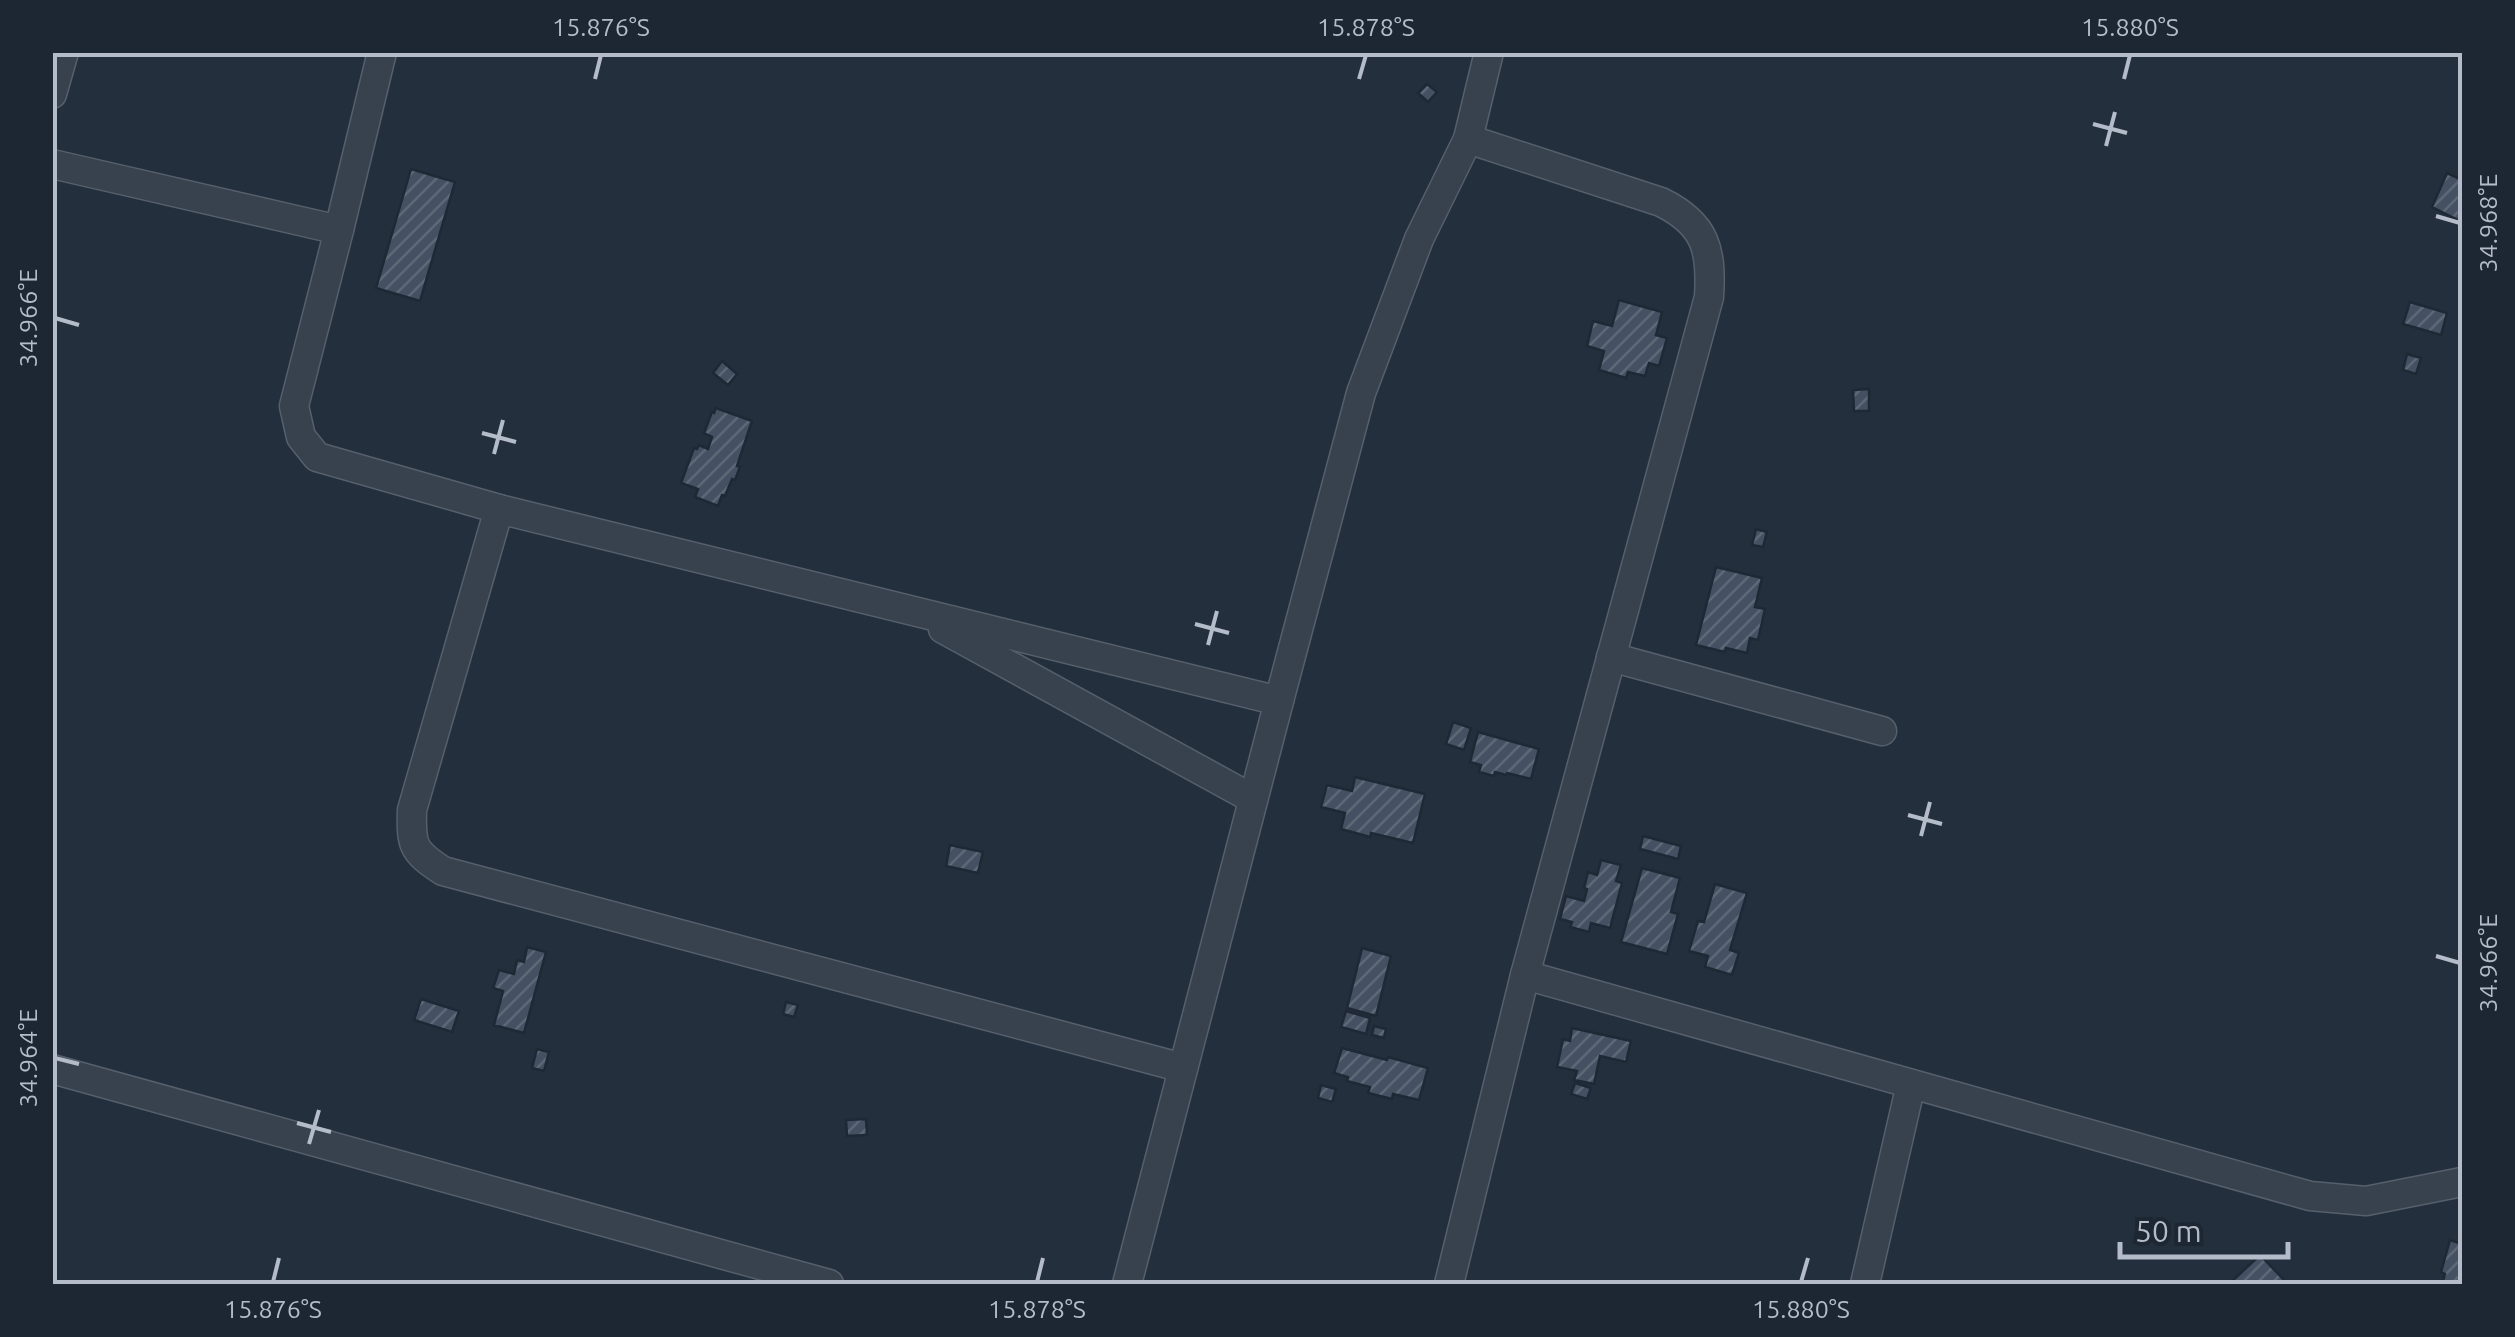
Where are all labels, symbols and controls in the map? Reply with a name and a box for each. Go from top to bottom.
text: 15.876°S [552,13,650,41]
text: 15.878°S [1317,13,1415,41]
text: 15.880°S [2081,13,2179,41]
text: 34.968°E [2474,174,2502,272]
text: 34.966°E [14,269,42,367]
text: 34.966°E [2474,914,2502,1012]
text: 34.964°E [14,1009,42,1107]
scale bar [2120,1197,2288,1259]
text: 50 m [2135,1214,2202,1248]
text: 15.876°S [224,1295,322,1323]
text: 15.878°S [988,1295,1086,1323]
text: 15.880°S [1752,1295,1850,1323]

